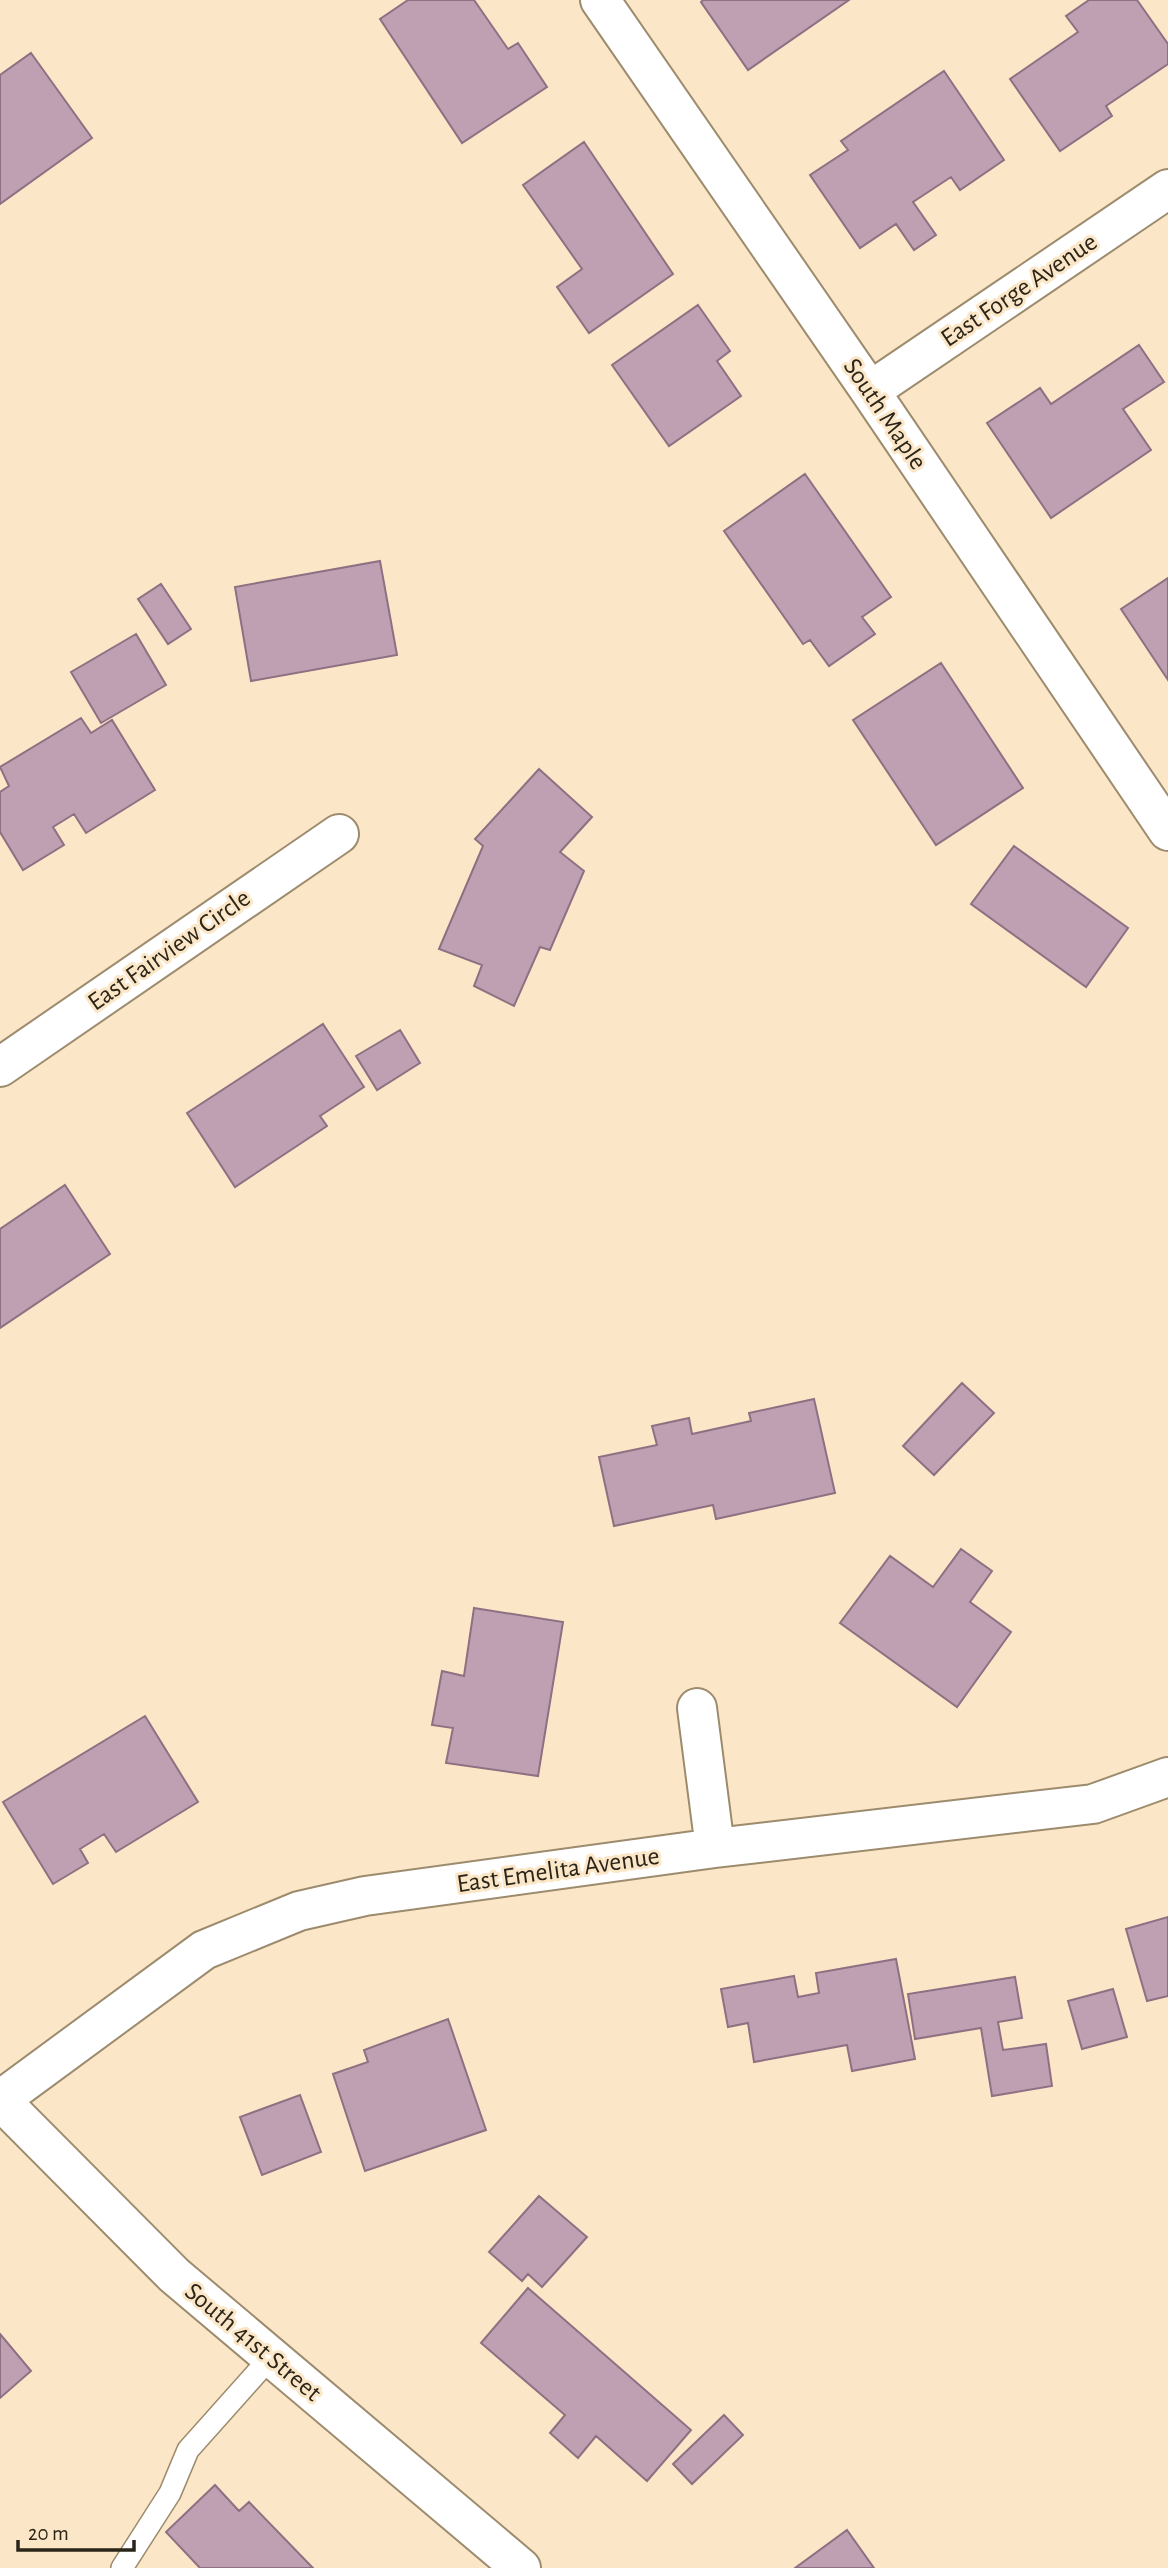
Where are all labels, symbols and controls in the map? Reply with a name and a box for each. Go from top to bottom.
street label: East Forge Avenue [936,228,1102,352]
street label: South Maple [838,354,932,474]
street label: East Fairview Circle [83,884,255,1016]
street label: East Emelita Avenue [455,1843,661,1897]
street label: South 41st Street [180,2278,326,2406]
scale bar [18,2508,133,2552]
text: 20 m [28,2523,69,2544]

